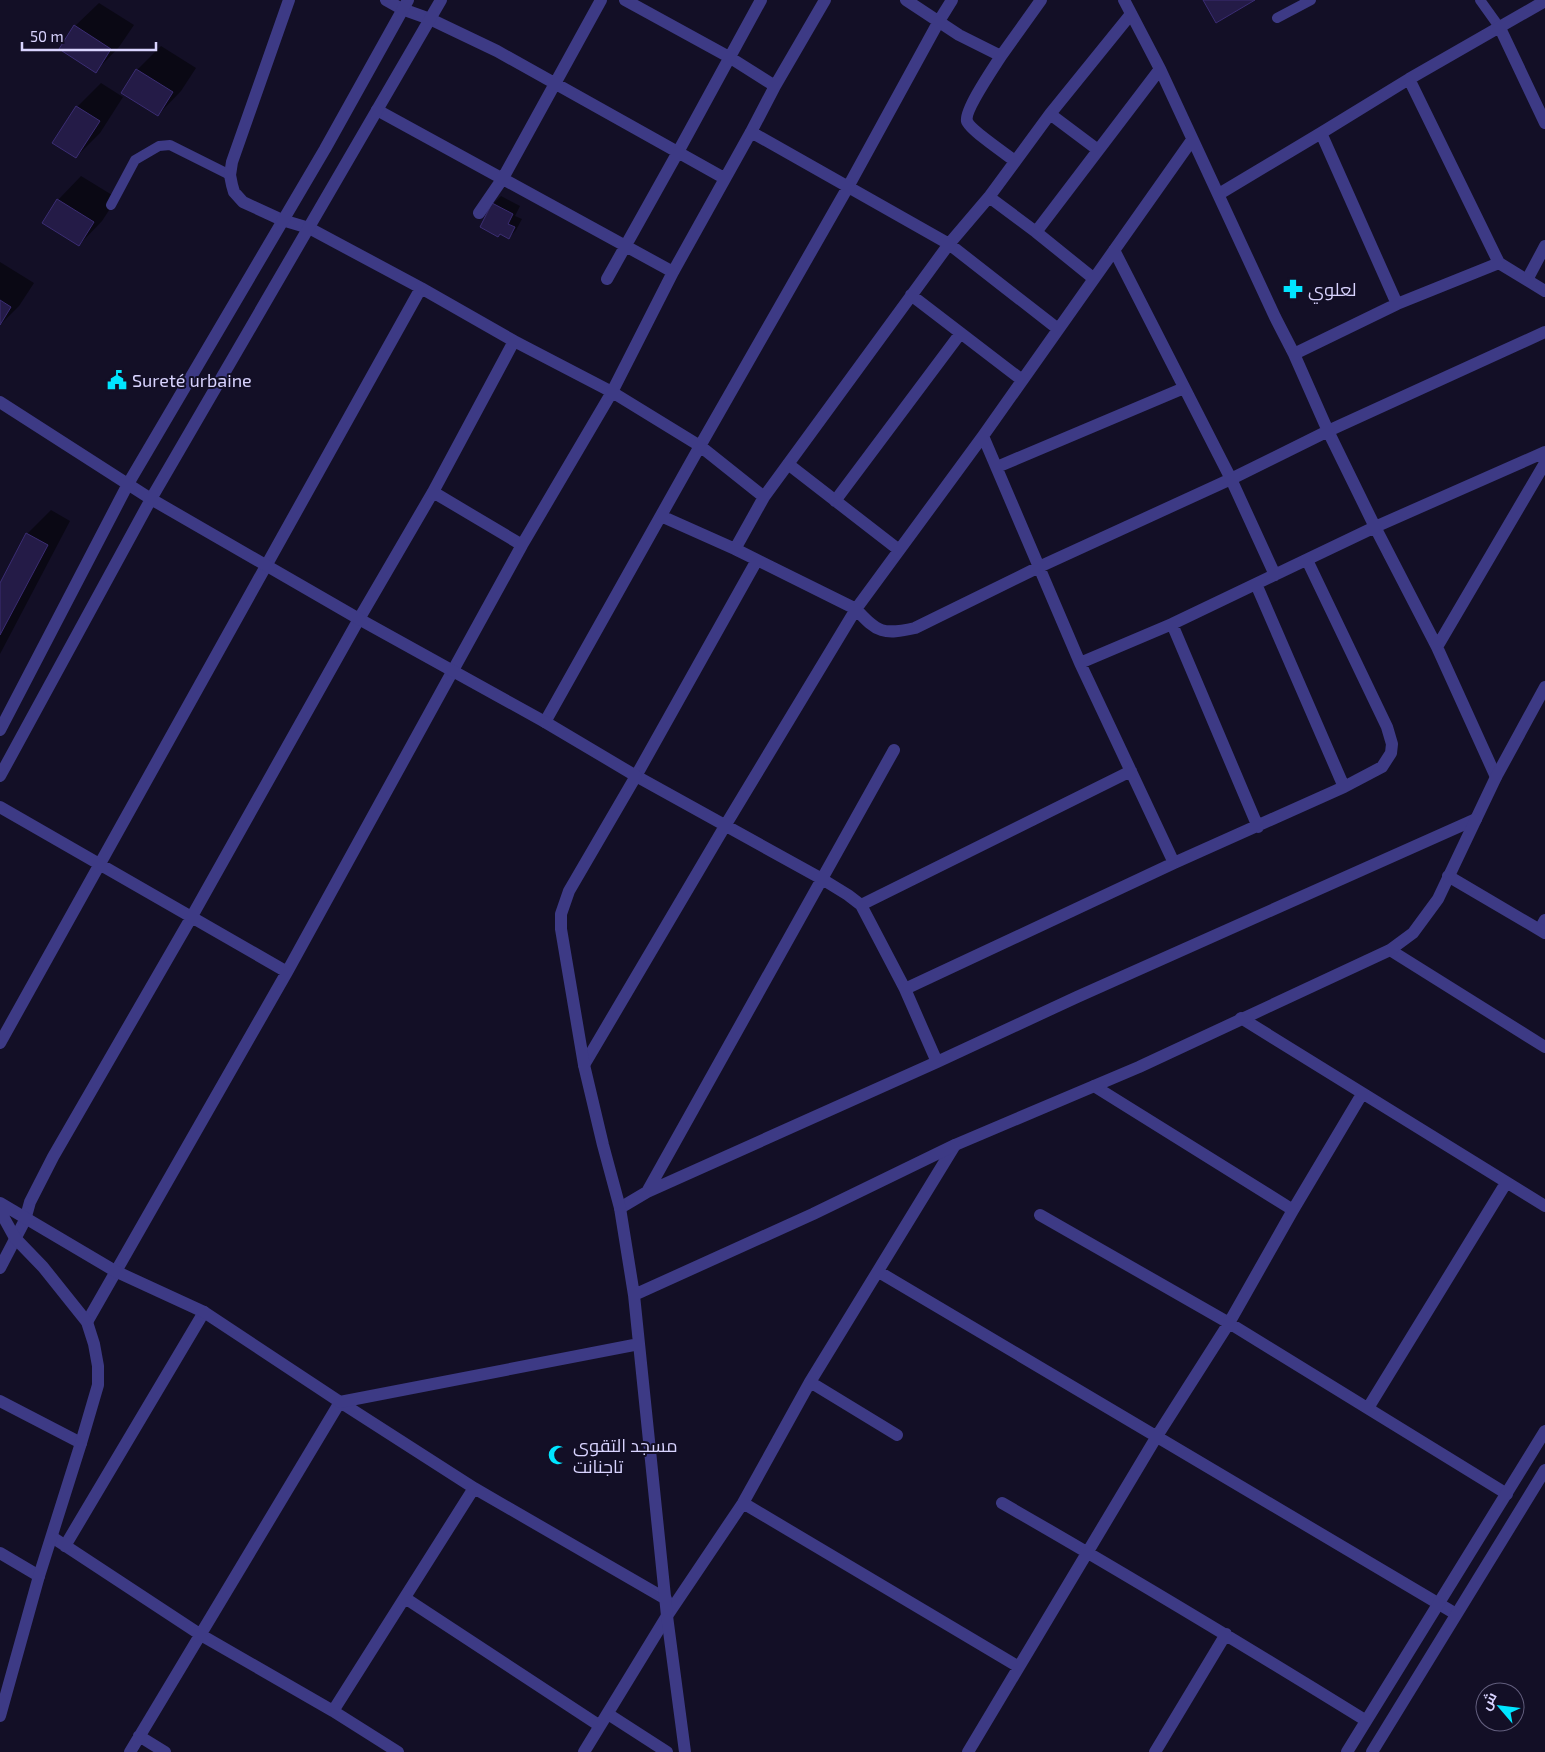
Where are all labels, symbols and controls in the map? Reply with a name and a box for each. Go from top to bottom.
scale bar [22,20,156,52]
text: 50 m [30,27,64,45]
pharmacy icon: لعلوي [1282,278,1304,300]
place label: لعلوي [1308,278,1356,304]
public building icon: Sureté urbaine [106,369,128,391]
place label: Sureté urbaine [132,369,252,391]
place label: مسجد التقوى تاجنانت [573,1434,678,1477]
mosque icon: مسجد التقوى تاجنانت [547,1444,569,1466]
north arrow [1475,1682,1525,1732]
text: ش [1476,1689,1501,1713]

